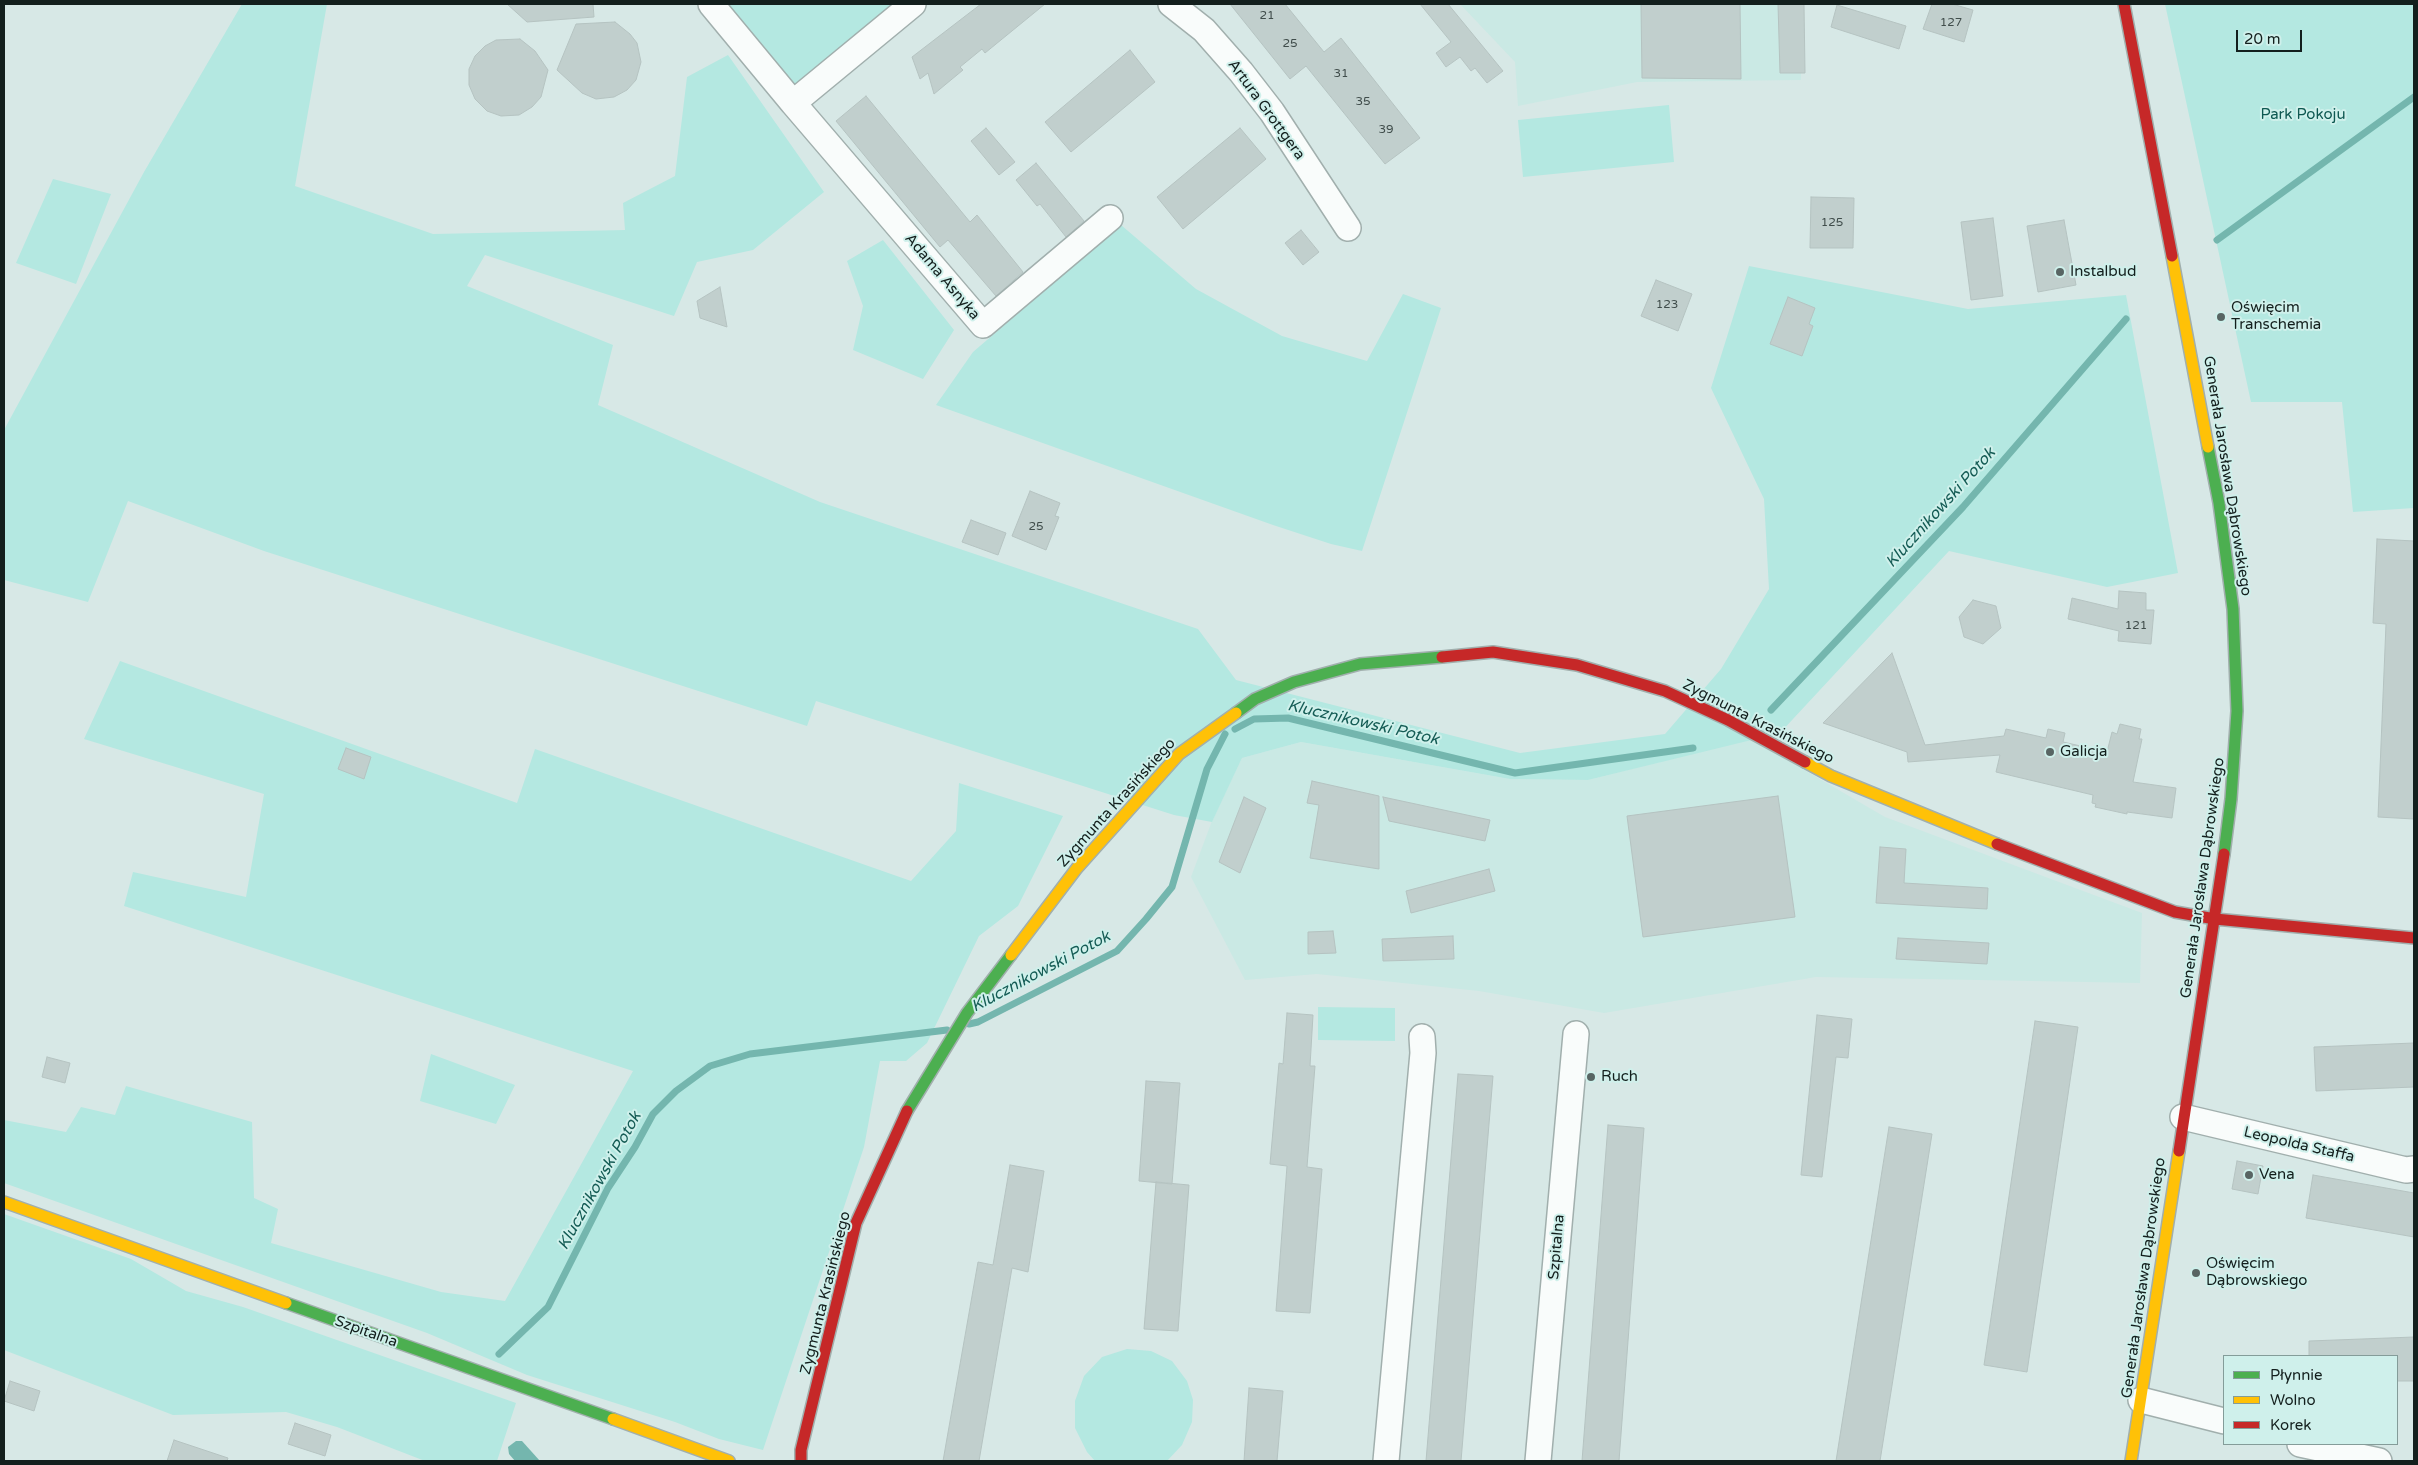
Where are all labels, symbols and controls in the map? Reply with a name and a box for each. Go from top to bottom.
house number: 21 [1259,9,1275,23]
house number: 127 [1940,16,1962,30]
scale bar [2238,20,2304,52]
text: 20 m [2244,30,2281,48]
house number: 25 [1282,37,1298,51]
street label: Artura Grottgera [1224,56,1308,164]
house number: 31 [1333,67,1349,81]
house number: 35 [1355,95,1371,109]
park label: Park Pokoju [2260,106,2346,124]
house number: 39 [1378,123,1394,137]
house number: 125 [1821,216,1843,230]
street label: Adama Asnyka [901,230,983,324]
place label: Instalbud [2070,263,2136,281]
marker: Instalbud [2054,266,2066,278]
house number: 123 [1656,298,1678,312]
place label: Oświęcim Transchemia [2231,299,2321,334]
marker: Oświęcim Transchemia [2215,311,2227,323]
street label: Generała Jarosława Dąbrowskiego [2199,355,2255,597]
water label: Klucznikowski Potok [1882,444,2000,572]
house number: 25 [1028,520,1044,534]
house number: 121 [2125,619,2147,633]
street label: Zygmunta Krasińskiego [1679,676,1837,768]
water label: Klucznikowski Potok [1285,696,1441,750]
street label: Zygmunta Krasińskiego [1054,735,1180,871]
place label: Galicja [2060,743,2107,761]
marker: Galicja [2044,746,2056,758]
street label: Generała Jarosława Dąbrowskiego [2177,756,2229,1000]
water label: Klucznikowski Potok [968,927,1114,1017]
place label: Ruch [1601,1068,1638,1086]
marker: Ruch [1585,1071,1597,1083]
water label: Klucznikowski Potok [554,1109,646,1253]
street label: Leopolda Staffa [2242,1124,2356,1166]
street label: Generała Jarosława Dąbrowskiego [2118,1156,2170,1400]
place label: Vena [2259,1166,2295,1184]
marker: Vena [2243,1169,2255,1181]
street label: Zygmunta Krasińskiego [797,1210,855,1376]
street label: Szpitalna [1545,1214,1569,1280]
place label: Oświęcim Dąbrowskiego [2206,1255,2307,1290]
marker: Oświęcim Dąbrowskiego [2190,1267,2202,1279]
street label: Szpitalna [332,1312,400,1352]
legend [2223,1355,2398,1445]
text: Płynnie [2270,1366,2323,1384]
text: Wolno [2270,1391,2316,1409]
text: Korek [2270,1416,2311,1434]

